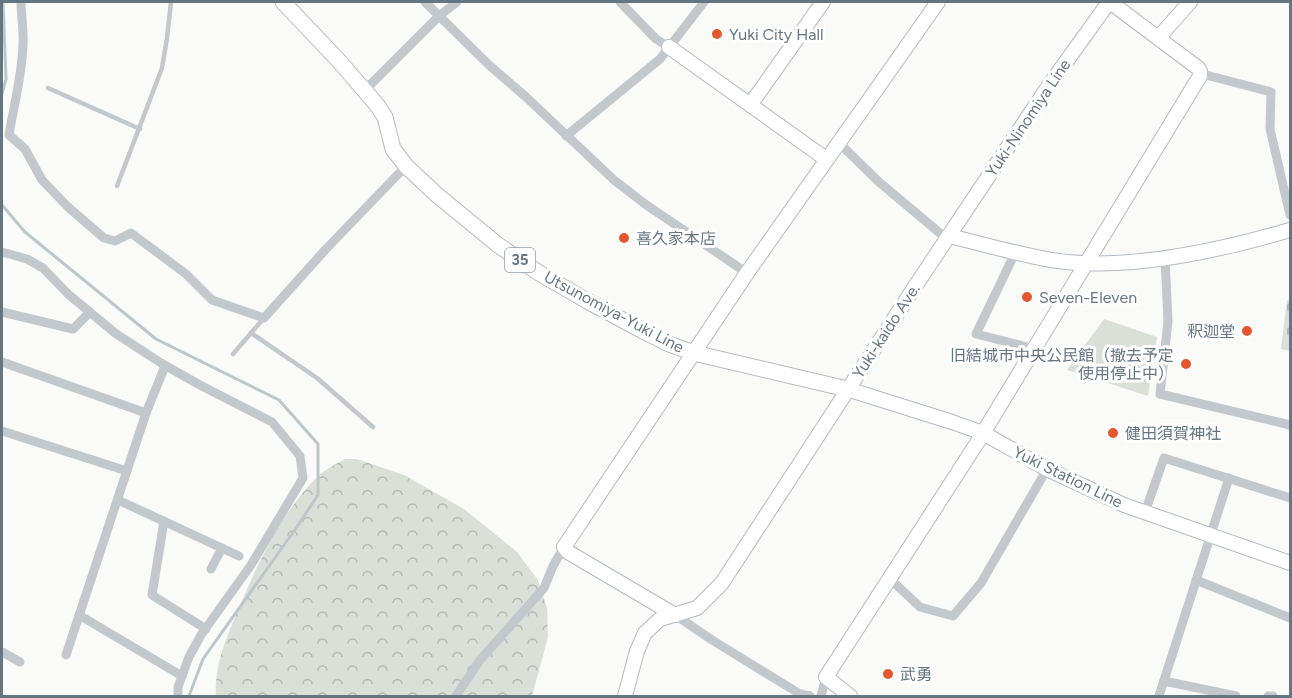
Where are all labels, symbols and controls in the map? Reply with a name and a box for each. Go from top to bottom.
place label: Yuki City Hall [729,25,823,44]
marker: Yuki City Hall [710,27,724,41]
street label: Yuki-Ninomiya Line [982,55,1075,180]
place label: 喜久家本店 [636,229,716,248]
marker: 喜久家本店 [617,231,631,245]
road number: 35 [505,248,535,272]
street label: Utsunomiya-Yuki Line [541,267,687,357]
street label: Yuki-kaido Ave. [848,280,924,382]
place label: Seven-Eleven [1039,288,1137,307]
marker: Seven-Eleven [1020,290,1034,304]
place label: 釈迦堂 [1187,322,1235,341]
marker: 釈迦堂 [1240,324,1254,338]
place label: 旧結城市中央公民館（撤去予定 使用停止中） [950,346,1174,383]
marker: 旧結城市中央公民館（撤去予定 使用停止中） [1179,357,1193,371]
place label: 健田須賀神社 [1125,424,1221,443]
marker: 健田須賀神社 [1106,426,1120,440]
street label: Yuki Station Line [1010,442,1126,512]
place label: 武勇 [900,665,932,684]
marker: 武勇 [881,667,895,681]

